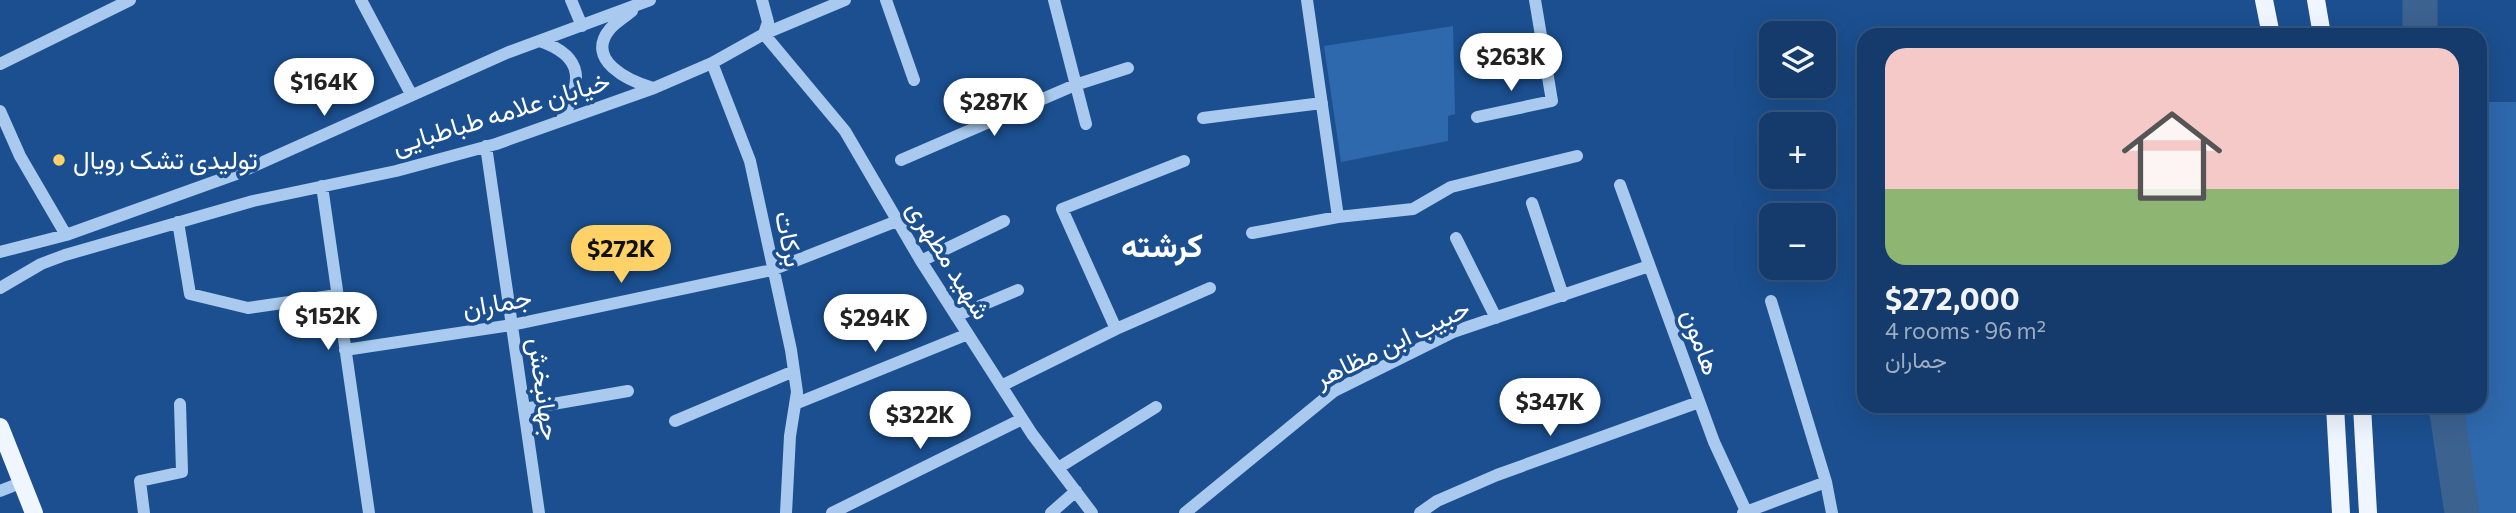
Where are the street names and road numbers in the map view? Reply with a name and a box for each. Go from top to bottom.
street label: خیابان علامه طباطبایی [388,64,614,161]
street label: شهید مطهری [900,194,999,325]
street label: برکات [768,208,811,270]
street label: جماران [460,280,534,325]
street label: حبیب ابن مظاهر [1308,291,1475,395]
street label: هامون [1674,304,1729,379]
street label: جهانبخش [521,335,568,442]

